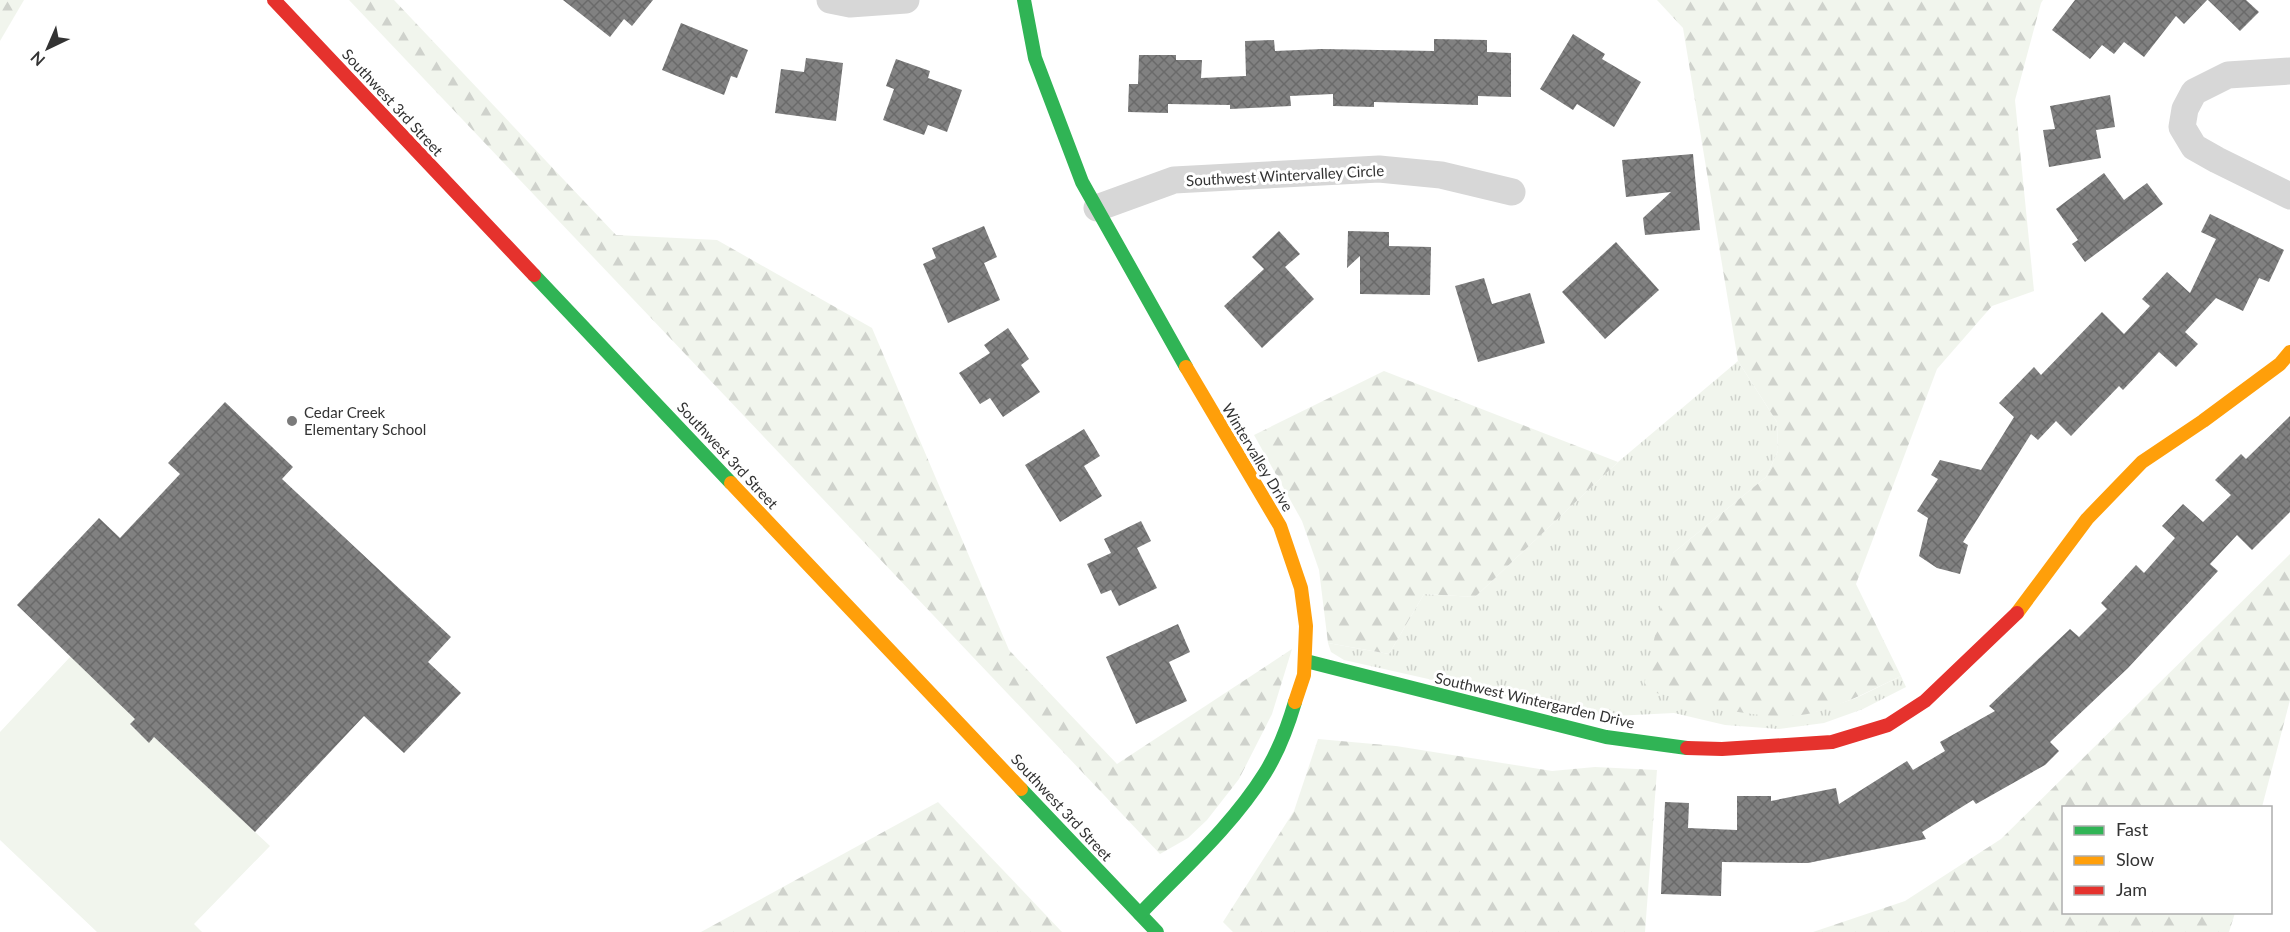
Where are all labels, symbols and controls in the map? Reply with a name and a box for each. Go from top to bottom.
north arrow [18,18,78,78]
street label: Southwest 3rd Street [339,45,448,160]
text: N [26,48,48,70]
street label: Southwest Wintervalley Circle [1186,161,1385,189]
street label: Southwest 3rd Street [674,398,783,513]
street label: Wintervalley Drive [1219,400,1297,514]
place label: Cedar Creek Elementary School [304,403,426,438]
marker: Cedar Creek Elementary School [285,414,299,428]
street label: Southwest Wintergarden Drive [1433,668,1637,732]
street label: Southwest 3rd Street [1008,750,1117,865]
legend [2062,806,2272,914]
text: Fast [2116,818,2149,840]
text: Slow [2116,848,2154,870]
text: Jam [2116,878,2147,900]

